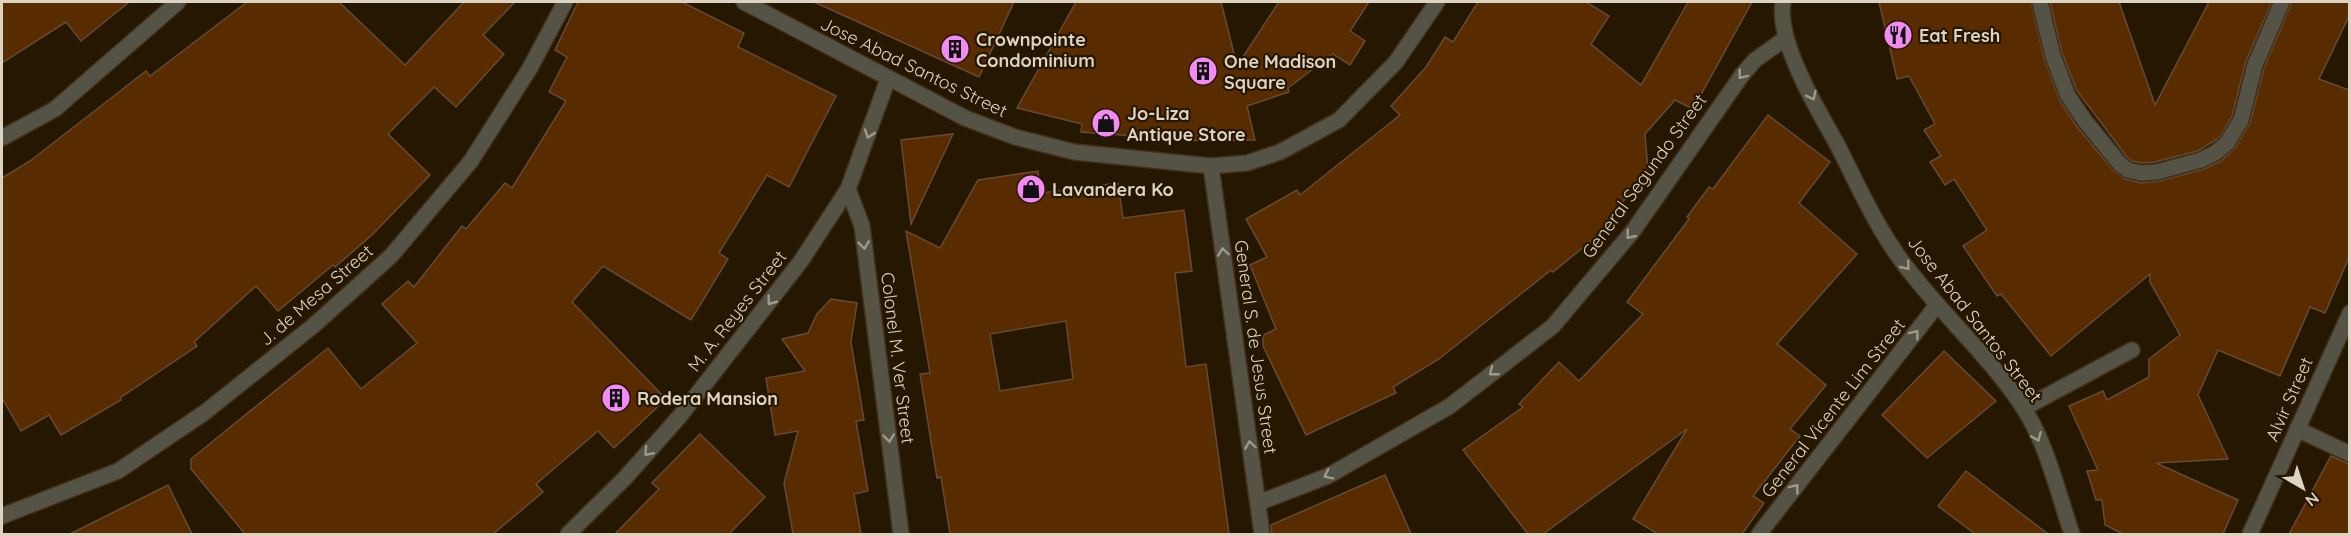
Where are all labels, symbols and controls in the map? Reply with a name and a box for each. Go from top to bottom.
street label: Jose Abad Santos Street [817,12,1011,122]
restaurant icon: Eat Fresh [1882,19,1914,51]
place label: Eat Fresh [1919,24,2000,47]
place label: Crownpointe Condominium [976,28,1095,72]
building icon: Crownpointe Condominium [939,33,971,65]
place label: One Madison Square [1224,50,1336,94]
building icon: One Madison Square [1187,55,1219,87]
one-way arrow [1738,69,1749,80]
street label: General Segundo Street [1577,89,1711,263]
one-way arrow [1804,89,1816,100]
place label: Jo-Liza Antique Store [1127,102,1246,146]
shop icon: Jo-Liza Antique Store [1090,107,1122,139]
one-way arrow [864,128,877,139]
shop icon: Lavandera Ko [1015,173,1047,205]
place label: Lavandera Ko [1052,178,1174,201]
one-way arrow [1626,228,1637,239]
street label: Jose Abad Santos Street [1903,231,2047,407]
street label: General S. de Jesus Street [1230,238,1282,456]
street label: J. de Mesa Street [254,239,378,351]
one-way arrow [858,240,870,249]
street label: M. A. Reyes Street [682,246,792,376]
one-way arrow [1217,247,1230,256]
one-way arrow [1899,260,1910,271]
street label: Colonel M. Ver Street [876,271,920,445]
one-way arrow [767,294,778,305]
street label: General Vicente Lim Street [1756,314,1910,502]
one-way arrow [1907,330,1918,341]
street label: Alvir Street [2260,353,2318,445]
one-way arrow [1489,365,1500,376]
building icon: Rodera Mansion [600,382,632,414]
place label: Rodera Mansion [637,387,778,410]
one-way arrow [2030,430,2042,441]
one-way arrow [882,434,895,443]
one-way arrow [1244,440,1256,450]
one-way arrow [644,445,655,456]
north arrow [2273,458,2333,518]
one-way arrow [1323,468,1334,480]
one-way arrow [1788,484,1799,495]
text: N [2302,488,2323,511]

